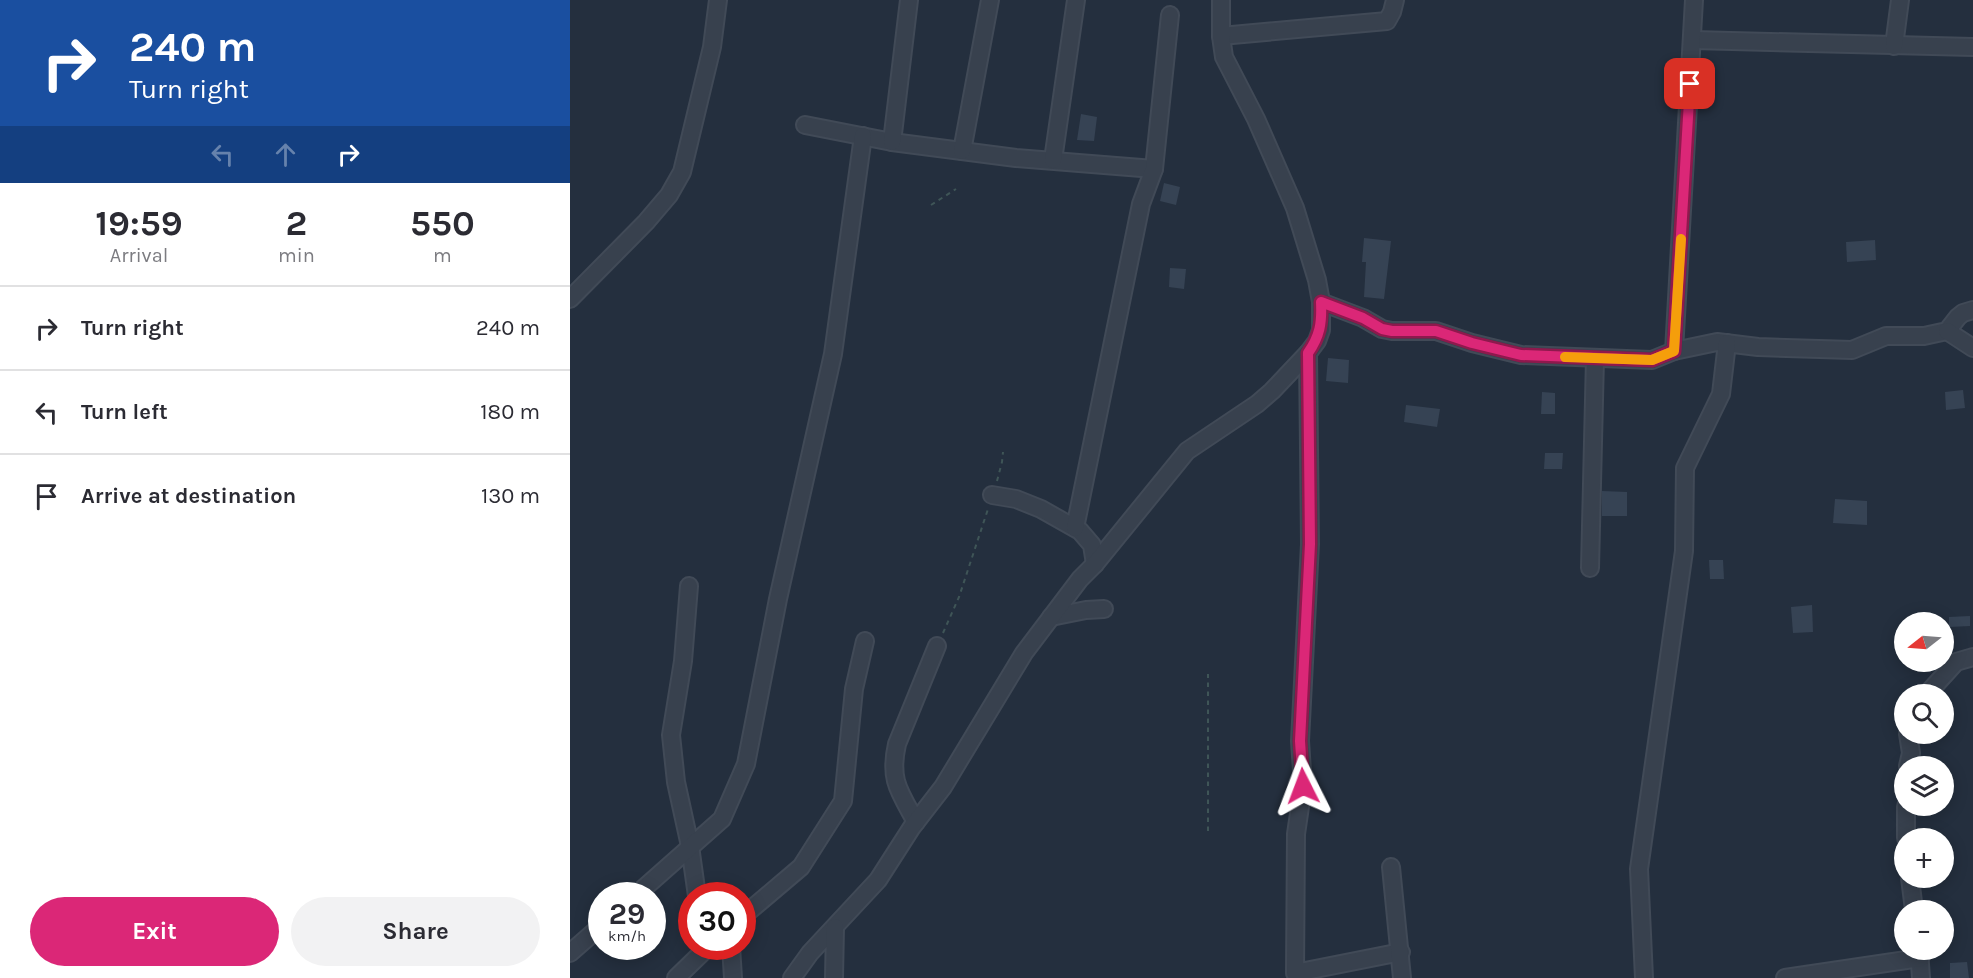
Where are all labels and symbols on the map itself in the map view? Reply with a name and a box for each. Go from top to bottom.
pin [1664,58,1715,109]
north arrow [1894,612,1954,672]
position arrow [1271,754,1335,818]
speed limit sign: 30 [678,882,756,960]

